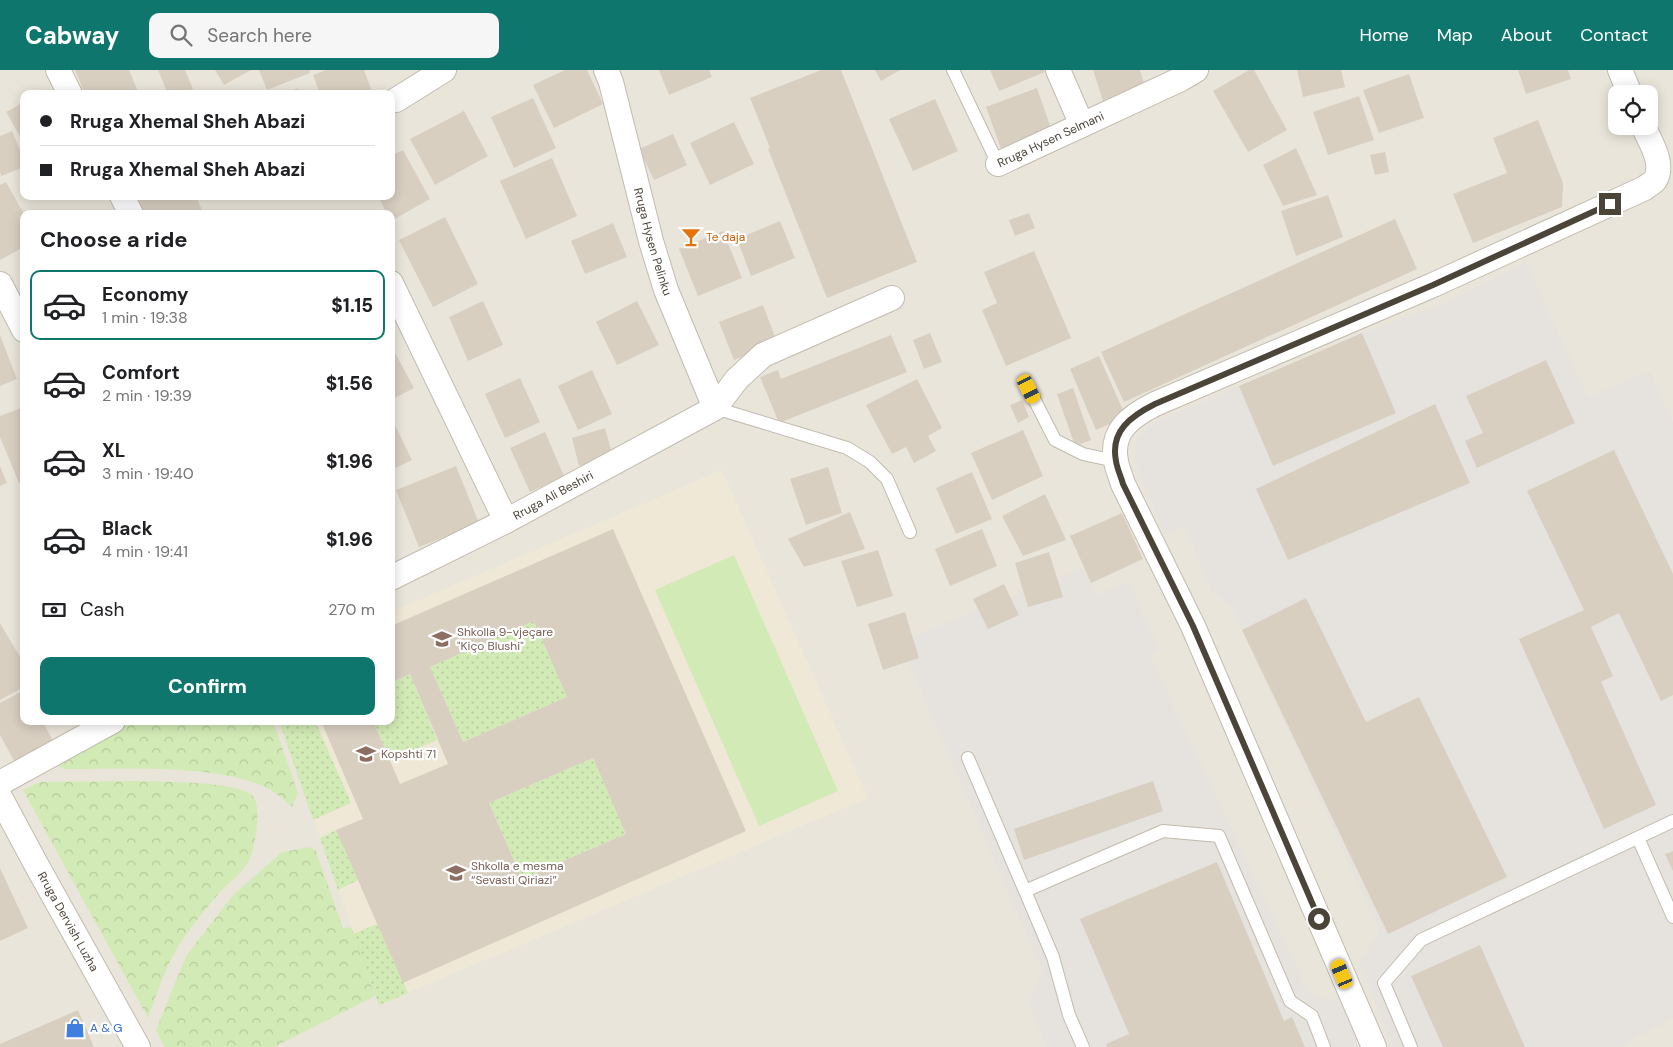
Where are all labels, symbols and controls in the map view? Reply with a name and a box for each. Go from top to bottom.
search box [149,13,499,58]
text: Cabway [25,20,119,51]
icon: search [167,21,195,49]
text: Search here [207,23,312,48]
text: Home [1359,23,1409,47]
text: Map [1437,23,1473,47]
text: About [1501,23,1552,47]
text: Contact [1580,23,1648,47]
map controls [1608,85,1658,135]
button: locate [1608,85,1658,135]
street label: Rruga Hysen Selmani [995,108,1107,171]
text: Rruga Xhemal Sheh Abazi [70,109,305,134]
text: Rruga Xhemal Sheh Abazi [70,157,305,182]
street label: Rruga Hysen Pelinku [630,186,676,298]
route end [1599,193,1621,215]
text: Choose a ride [40,225,188,254]
bar icon: Te daja [680,226,702,248]
place label: Te daja [706,229,745,245]
text: Economy [102,282,189,307]
icon: car [42,283,87,328]
text: $1.15 [331,293,373,318]
text: 1 min · 19:38 [102,307,188,328]
text: Comfort [102,360,180,385]
icon: car [42,361,87,406]
text: $1.56 [326,371,373,396]
car [1015,372,1042,406]
text: 2 min · 19:39 [102,385,192,406]
text: XL [102,438,125,463]
icon: car [42,439,87,484]
text: $1.96 [326,449,373,474]
text: 3 min · 19:40 [102,463,194,484]
street label: Rruga Ali Beshiri [510,467,596,524]
text: Black [102,516,153,541]
icon: car [42,517,87,562]
text: $1.96 [326,527,373,552]
text: 4 min · 19:41 [102,541,188,562]
icon: cash [40,596,68,624]
text: Cash [80,597,124,622]
text: 270 m [328,599,375,620]
place label: Shkolla 9-vjeçare "Kiço Blushi" [457,624,553,654]
school or university icon: Shkolla 9-vjeçare "Kiço Blushi" [431,628,453,650]
button: Confirm [40,657,375,715]
school or university icon: Kopshti 71 [355,743,377,765]
place label: Kopshti 71 [381,746,436,762]
place label: Shkolla e mesma “Sevasti Qiriazi” [471,858,563,888]
school or university icon: Shkolla e mesma “Sevasti Qiriazi” [445,862,467,884]
street label: Rruga Dervish Luzha [34,869,102,974]
route start [1308,908,1330,930]
car [1329,957,1354,991]
shop icon: A & G [64,1017,86,1039]
place label: A & G [90,1020,122,1036]

